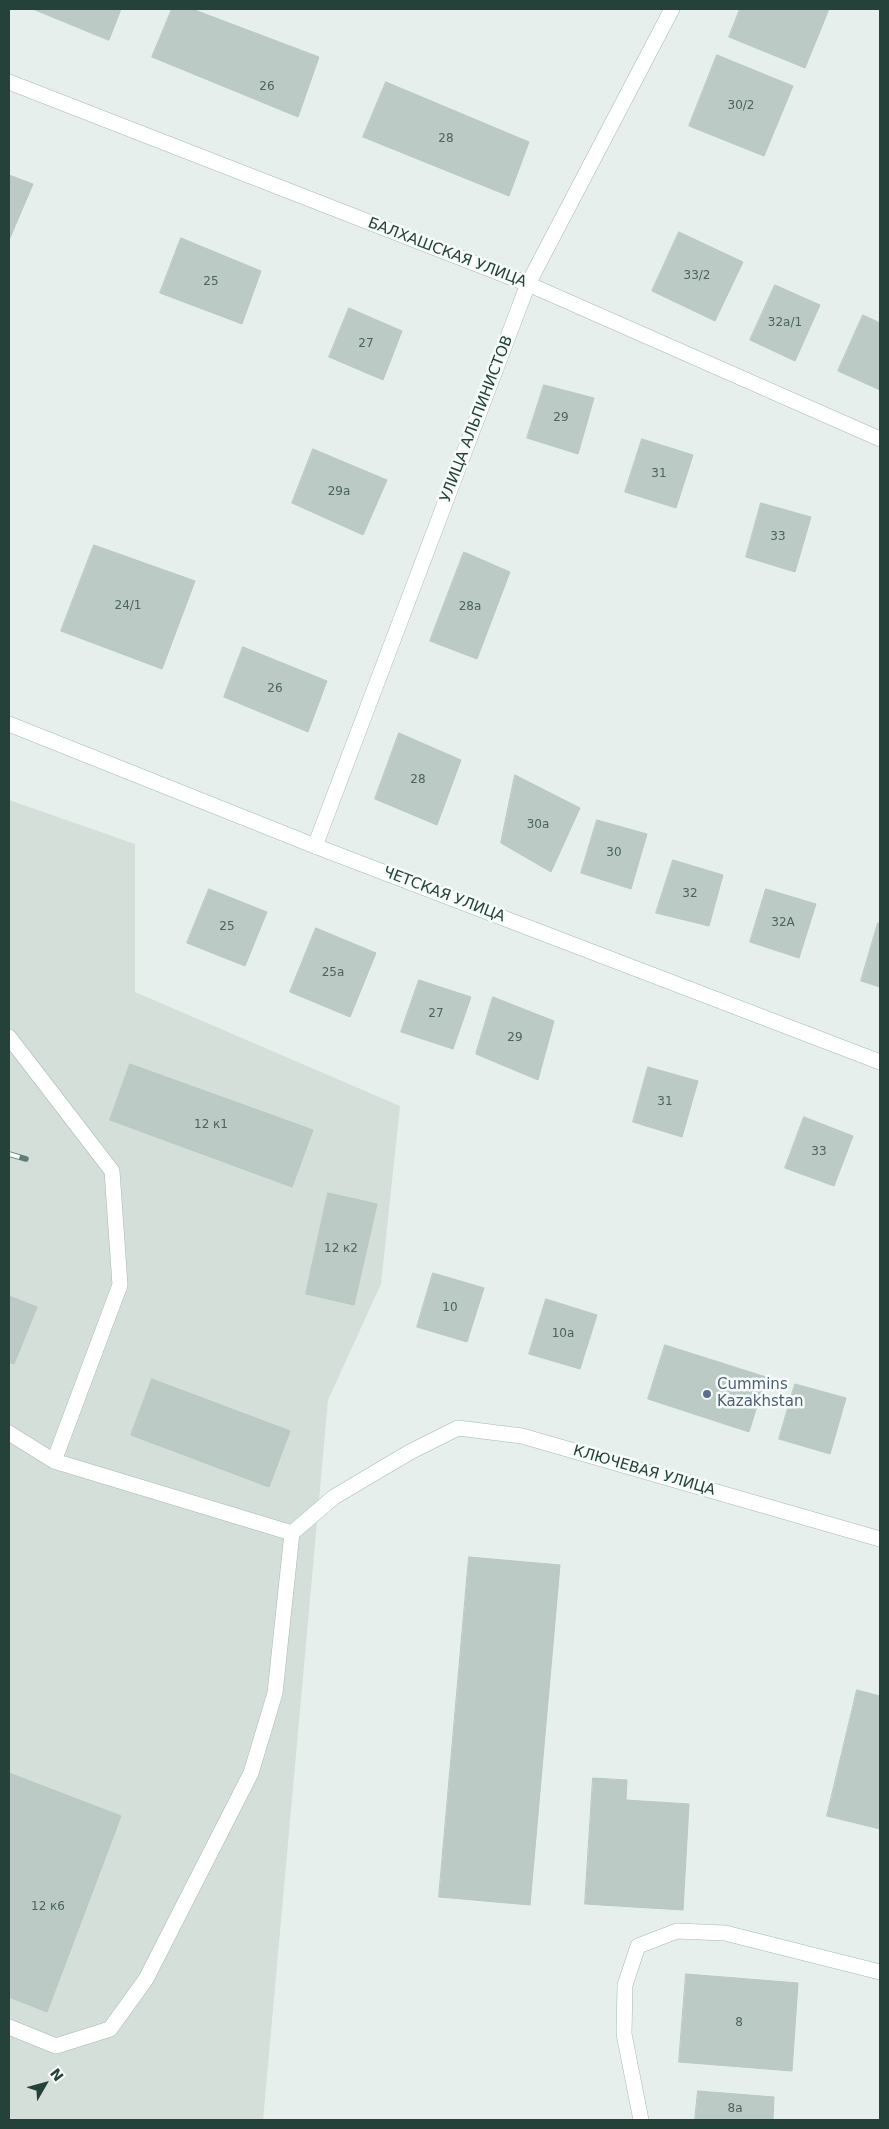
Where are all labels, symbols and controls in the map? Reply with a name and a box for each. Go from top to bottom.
house number: 26 [259,80,275,94]
house number: 30/2 [728,99,754,113]
house number: 28 [438,132,454,146]
street label: БАЛХАШСКАЯ УЛИЦА [365,214,529,292]
house number: 33/2 [684,269,710,283]
house number: 25 [203,275,219,289]
house number: 32а/1 [768,316,802,330]
street label: УЛИЦА АЛЬПИНИСТОВ [437,333,517,505]
house number: 27 [358,337,374,351]
house number: 29 [553,411,569,425]
house number: 31 [651,467,667,481]
house number: 29а [328,485,350,499]
house number: 33 [770,530,786,544]
house number: 24/1 [115,599,141,613]
house number: 28а [459,600,481,614]
house number: 26 [267,682,283,696]
house number: 28 [410,773,426,787]
house number: 30а [527,818,549,832]
house number: 30 [606,846,622,860]
street label: ЧЕТСКАЯ УЛИЦА [381,863,507,927]
house number: 32 [682,887,698,901]
house number: 32А [771,916,795,930]
house number: 25 [219,920,235,934]
house number: 25а [322,966,344,980]
house number: 27 [428,1007,444,1021]
house number: 29 [507,1031,523,1045]
house number: 31 [657,1095,673,1109]
house number: 12 к1 [194,1118,228,1132]
house number: 33 [811,1145,827,1159]
house number: 12 к2 [324,1242,358,1256]
house number: 10 [442,1301,458,1315]
house number: 10а [552,1327,574,1341]
place label: Cummins Kazakhstan [717,1376,803,1411]
marker: Cummins Kazakhstan [701,1388,713,1400]
street label: КЛЮЧЕВАЯ УЛИЦА [571,1442,717,1500]
house number: 12 к6 [31,1900,65,1914]
house number: 8 [735,2016,743,2030]
north arrow [20,2059,70,2109]
text: N [47,2065,67,2084]
house number: 8а [728,2102,742,2116]

